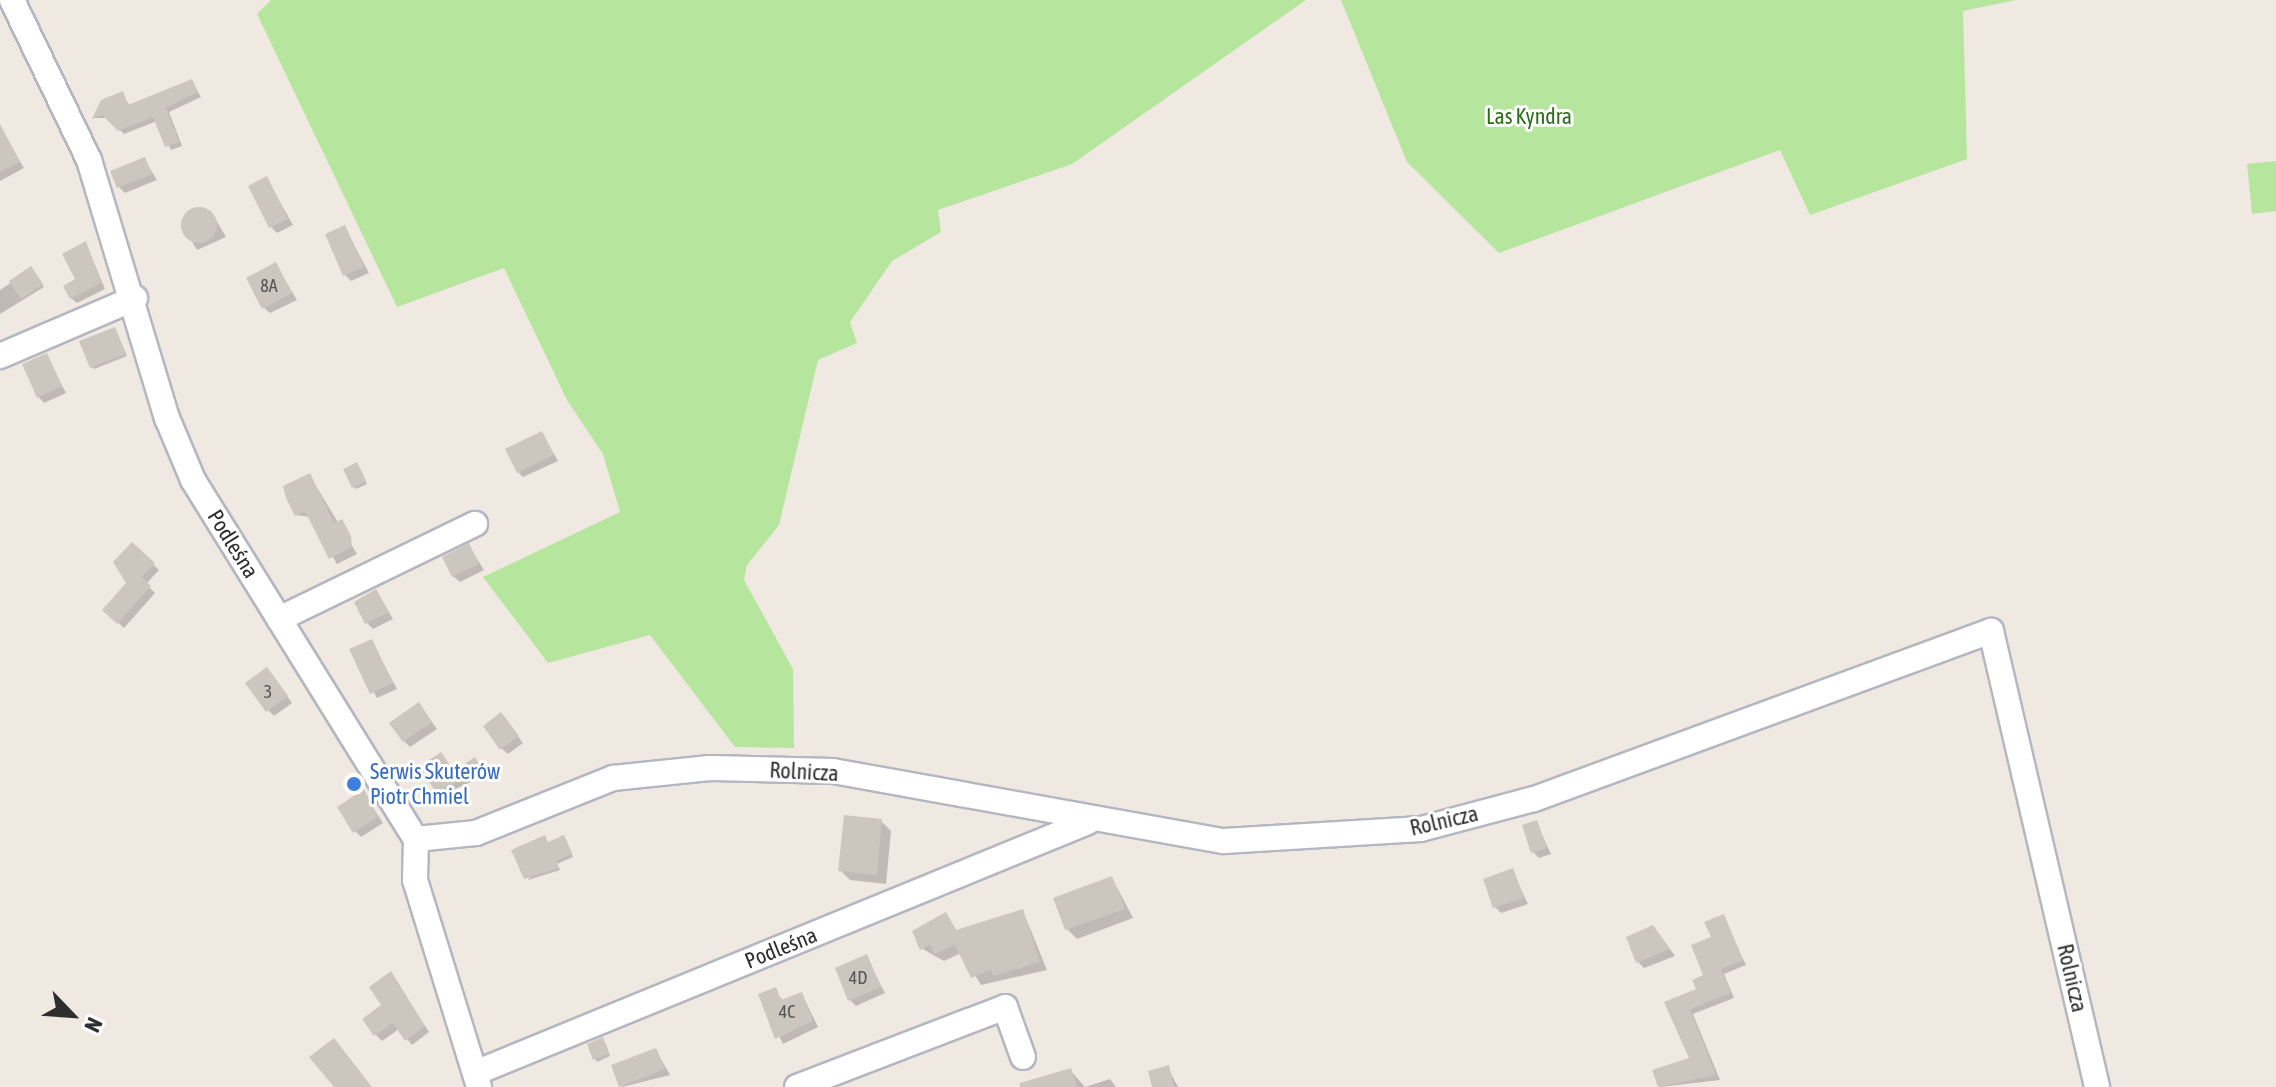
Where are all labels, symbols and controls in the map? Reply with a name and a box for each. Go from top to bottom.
park label: Las Kyndra [1486,104,1572,130]
house number: 8A [260,275,278,297]
street label: Podleśna [202,505,264,583]
house number: 3 [264,681,272,703]
street label: Rolnicza [769,757,839,787]
place label: Serwis Skuterów Piotr Chmiel [370,758,500,810]
marker: Serwis Skuterów Piotr Chmiel [345,775,363,793]
street label: Rolnicza [1407,800,1481,842]
street label: Podleśna [741,922,821,974]
street label: Rolnicza [2051,941,2093,1015]
house number: 4D [849,967,867,989]
north arrow [32,975,112,1055]
house number: 4C [779,1001,795,1023]
text: N [79,1014,108,1037]

